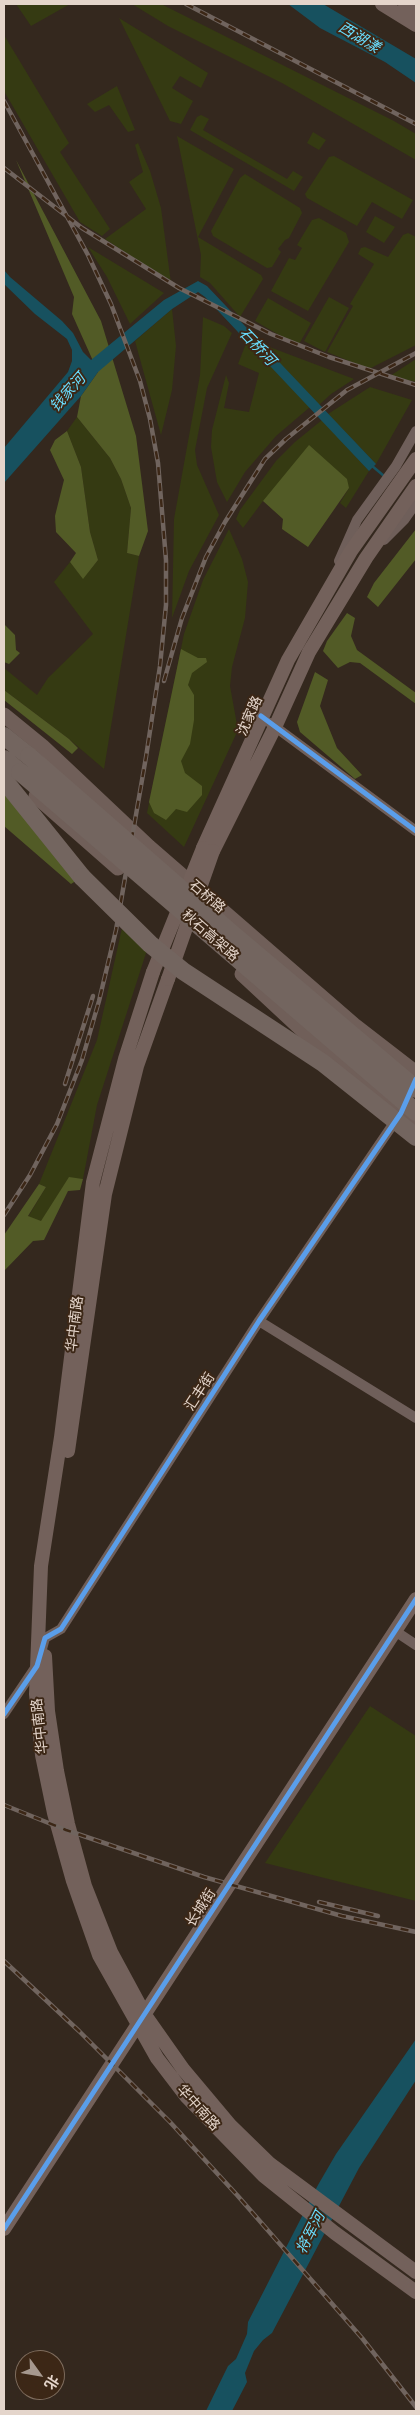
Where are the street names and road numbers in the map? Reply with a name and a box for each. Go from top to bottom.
street label: 沈家路 [234,693,266,739]
street label: 石桥路 [186,877,228,917]
street label: 秋石高架路 [178,907,242,965]
street label: 华中南路 [63,1295,87,1353]
street label: 汇丰街 [182,1370,218,1414]
street label: 华中南路 [29,1697,51,1755]
street label: 长城街 [183,1886,219,1930]
street label: 华中南路 [173,2082,223,2134]

